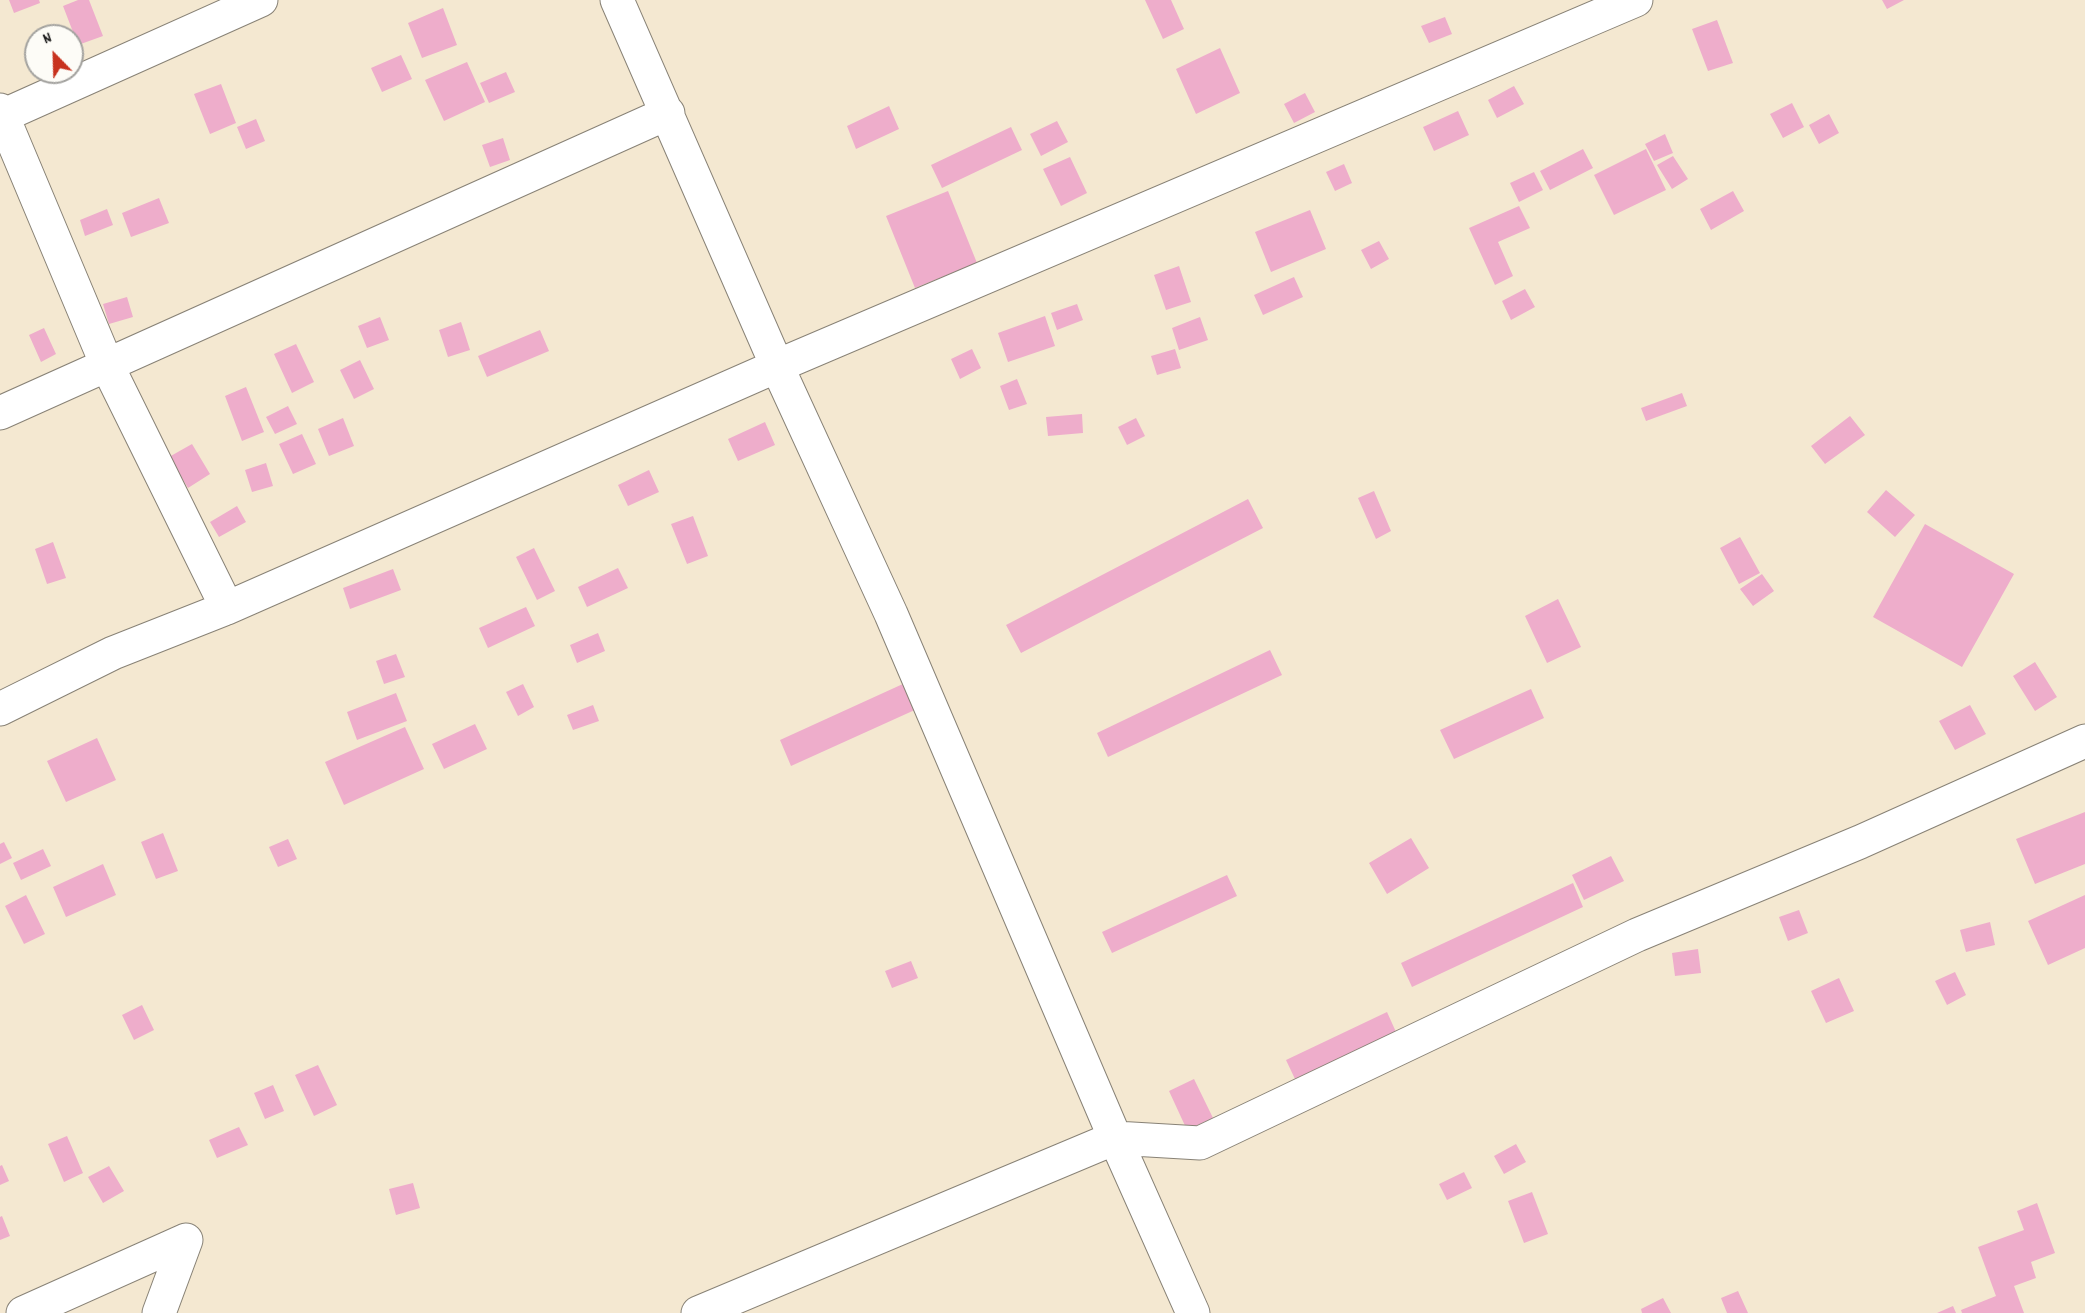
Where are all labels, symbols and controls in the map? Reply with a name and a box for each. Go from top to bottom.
north arrow [24,24,84,84]
text: N [39,27,56,51]

